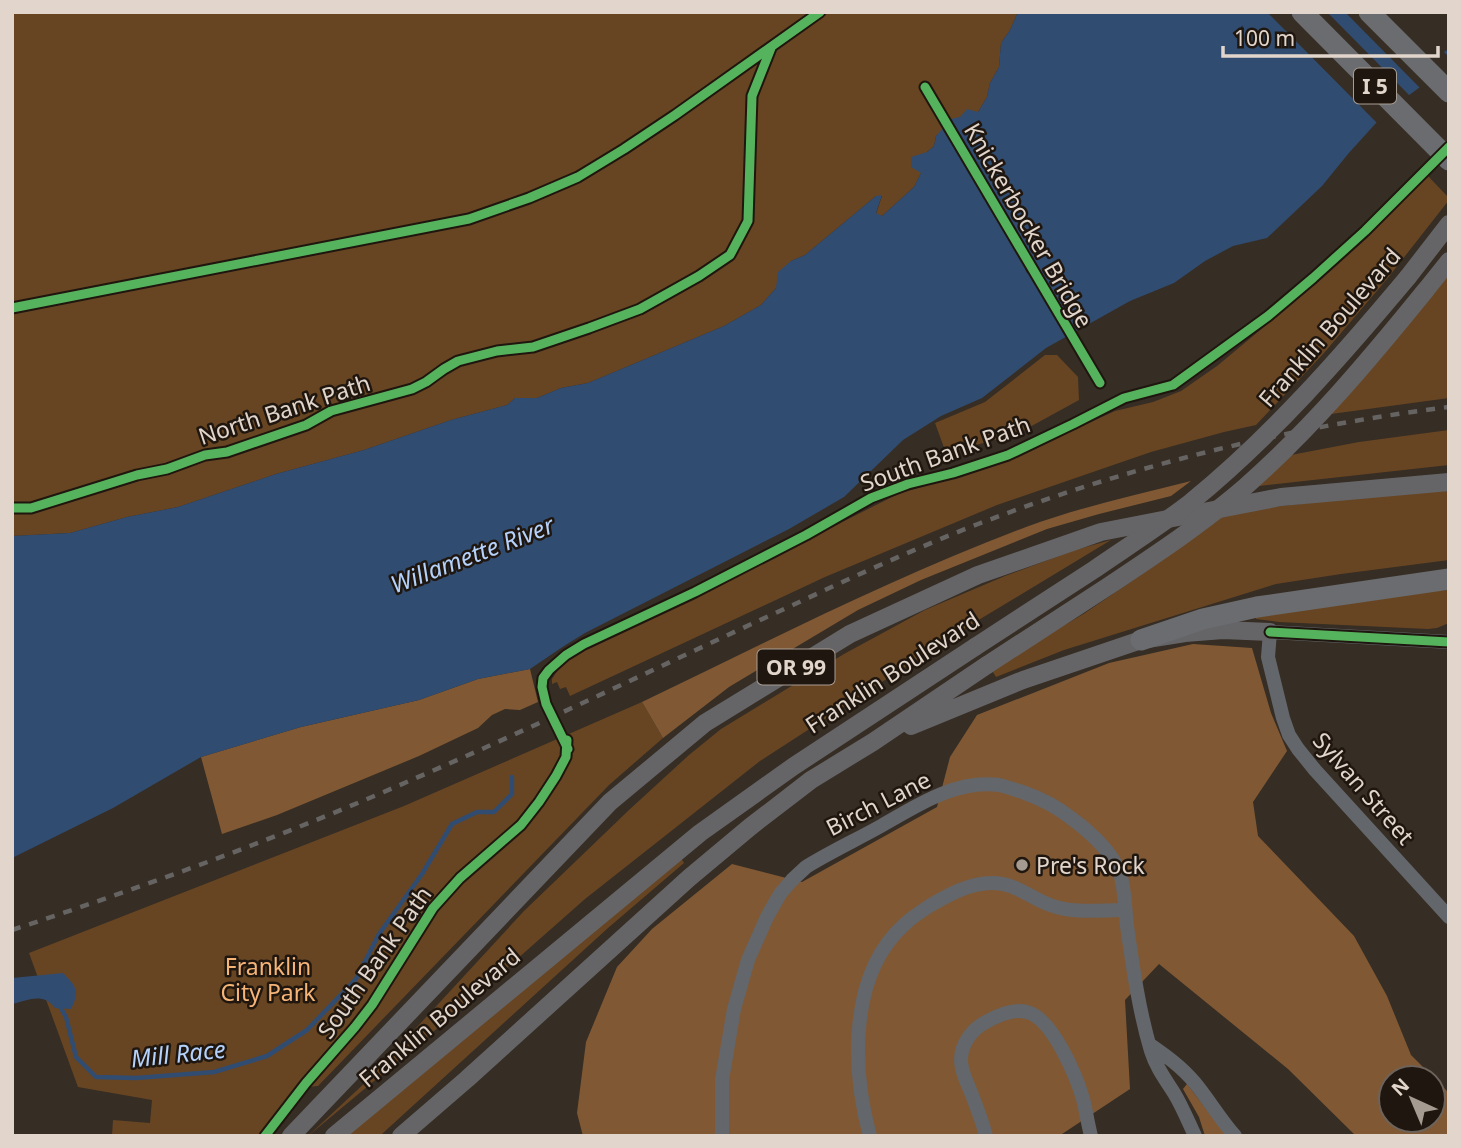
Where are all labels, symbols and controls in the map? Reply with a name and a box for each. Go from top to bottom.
scale bar [1223,14,1438,58]
text: 100 m [1234,24,1295,52]
road number: I 5 [1354,68,1396,104]
street label: Knickerbocker Bridge [957,117,1101,333]
street label: Franklin Boulevard [1251,240,1407,414]
street label: North Bank Path [194,366,374,452]
street label: South Bank Path [855,407,1035,499]
water label: Willamette River [386,507,560,600]
street label: Franklin Boulevard [799,604,985,740]
road number: OR 99 [758,650,834,684]
street label: Sylvan Street [1306,725,1422,851]
street label: Birch Lane [820,763,936,843]
place label: Pre's Rock [1036,849,1145,881]
marker: Pre's Rock [1014,857,1030,873]
street label: South Bank Path [310,880,438,1044]
street label: Franklin Boulevard [351,940,527,1094]
park label: Franklin City Park [220,950,316,1008]
water label: Mill Race [129,1032,227,1074]
north arrow [1377,1064,1447,1134]
text: N [1386,1072,1415,1101]

